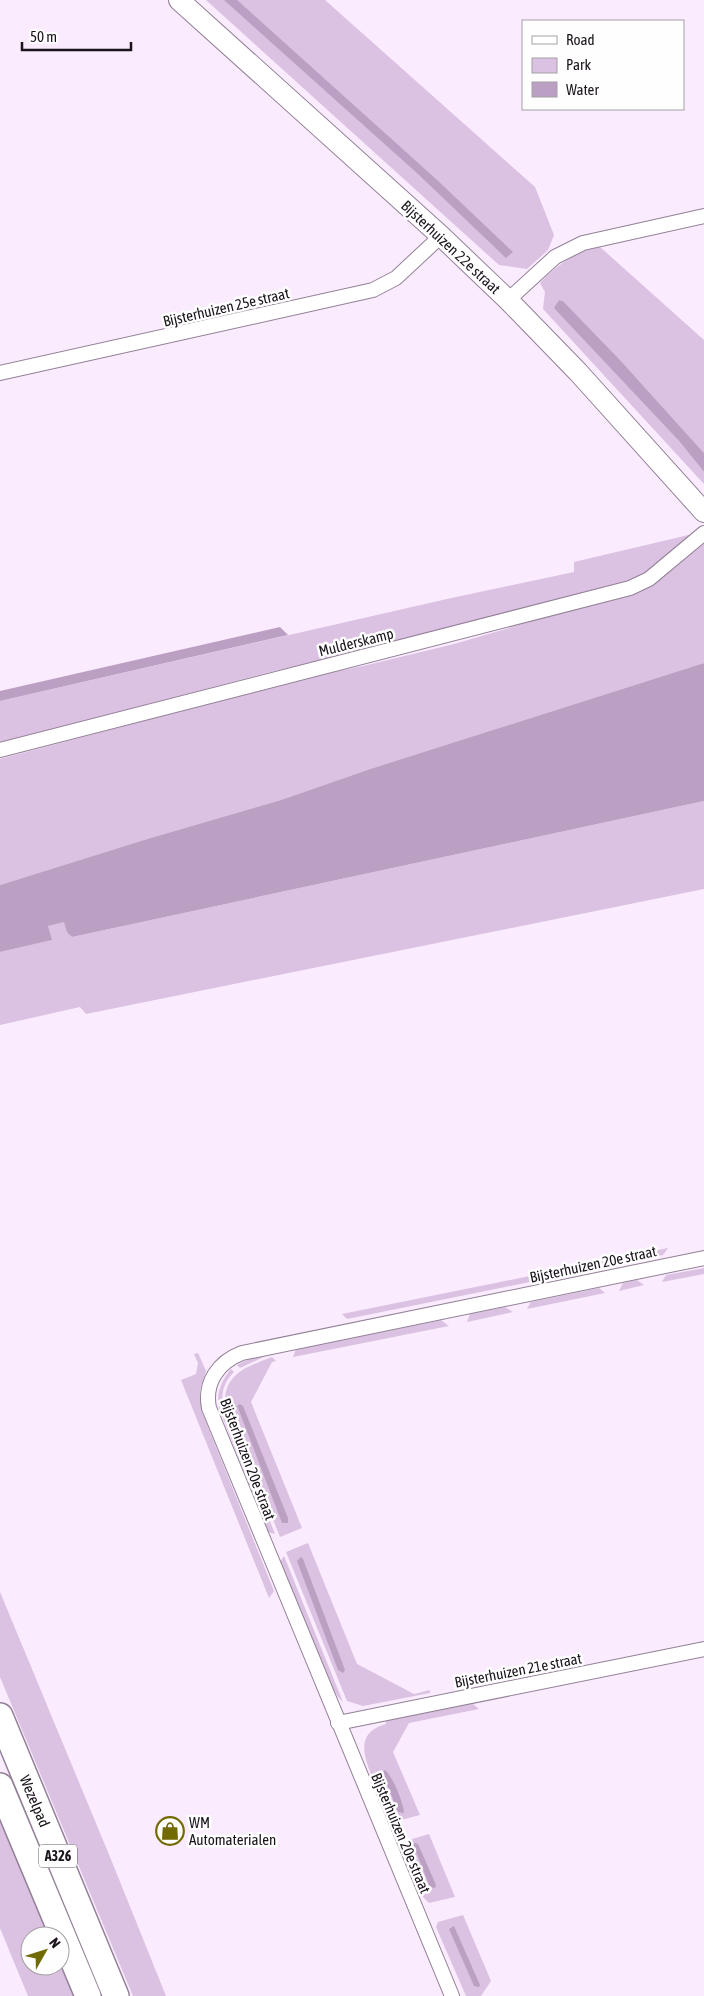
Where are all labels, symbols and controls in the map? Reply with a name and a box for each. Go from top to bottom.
scale bar [22,20,131,52]
legend [522,20,684,110]
text: 50 m [30,28,57,45]
text: Road [566,31,595,48]
text: Park [566,56,591,73]
text: Water [566,81,599,98]
street label: Bijsterhuizen 22e straat [398,197,504,297]
street label: Bijsterhuizen 25e straat [161,284,291,330]
street label: Mulderskamp [317,625,395,659]
street label: Bijsterhuizen 20e straat [528,1242,658,1286]
street label: Bijsterhuizen 20e straat [217,1396,279,1522]
street label: Bijsterhuizen 21e straat [453,1649,583,1691]
street label: Bijsterhuizen 20e straat [368,1770,434,1896]
street label: Wezelpad [17,1773,53,1829]
place label: WM Automaterialen [189,1814,276,1848]
shop icon: WM Automaterialen [155,1816,185,1846]
road number: A326 [39,1844,77,1868]
north arrow [20,1926,70,1976]
text: N [46,1935,64,1951]

